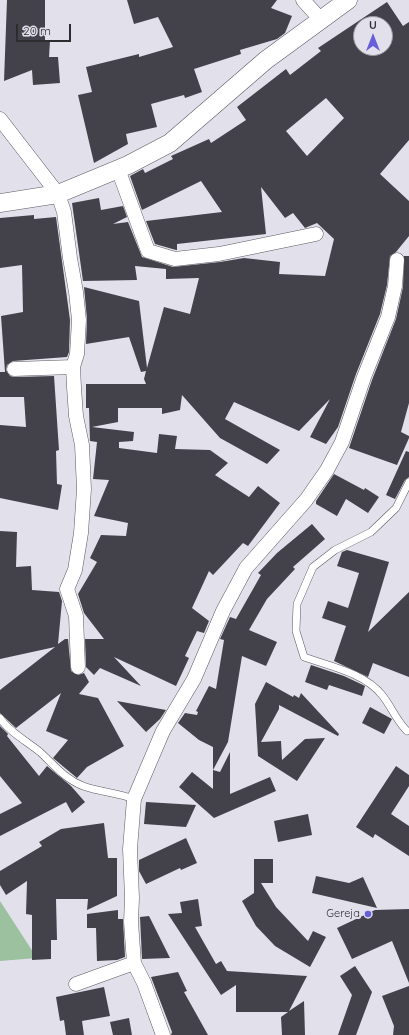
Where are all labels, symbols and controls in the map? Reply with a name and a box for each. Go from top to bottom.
scale bar [18,16,73,42]
north arrow [353,16,393,56]
text: U [369,18,377,32]
text: 20 m [23,23,51,38]
place label: Gereja [326,907,360,921]
marker: Gereja [363,909,373,919]

